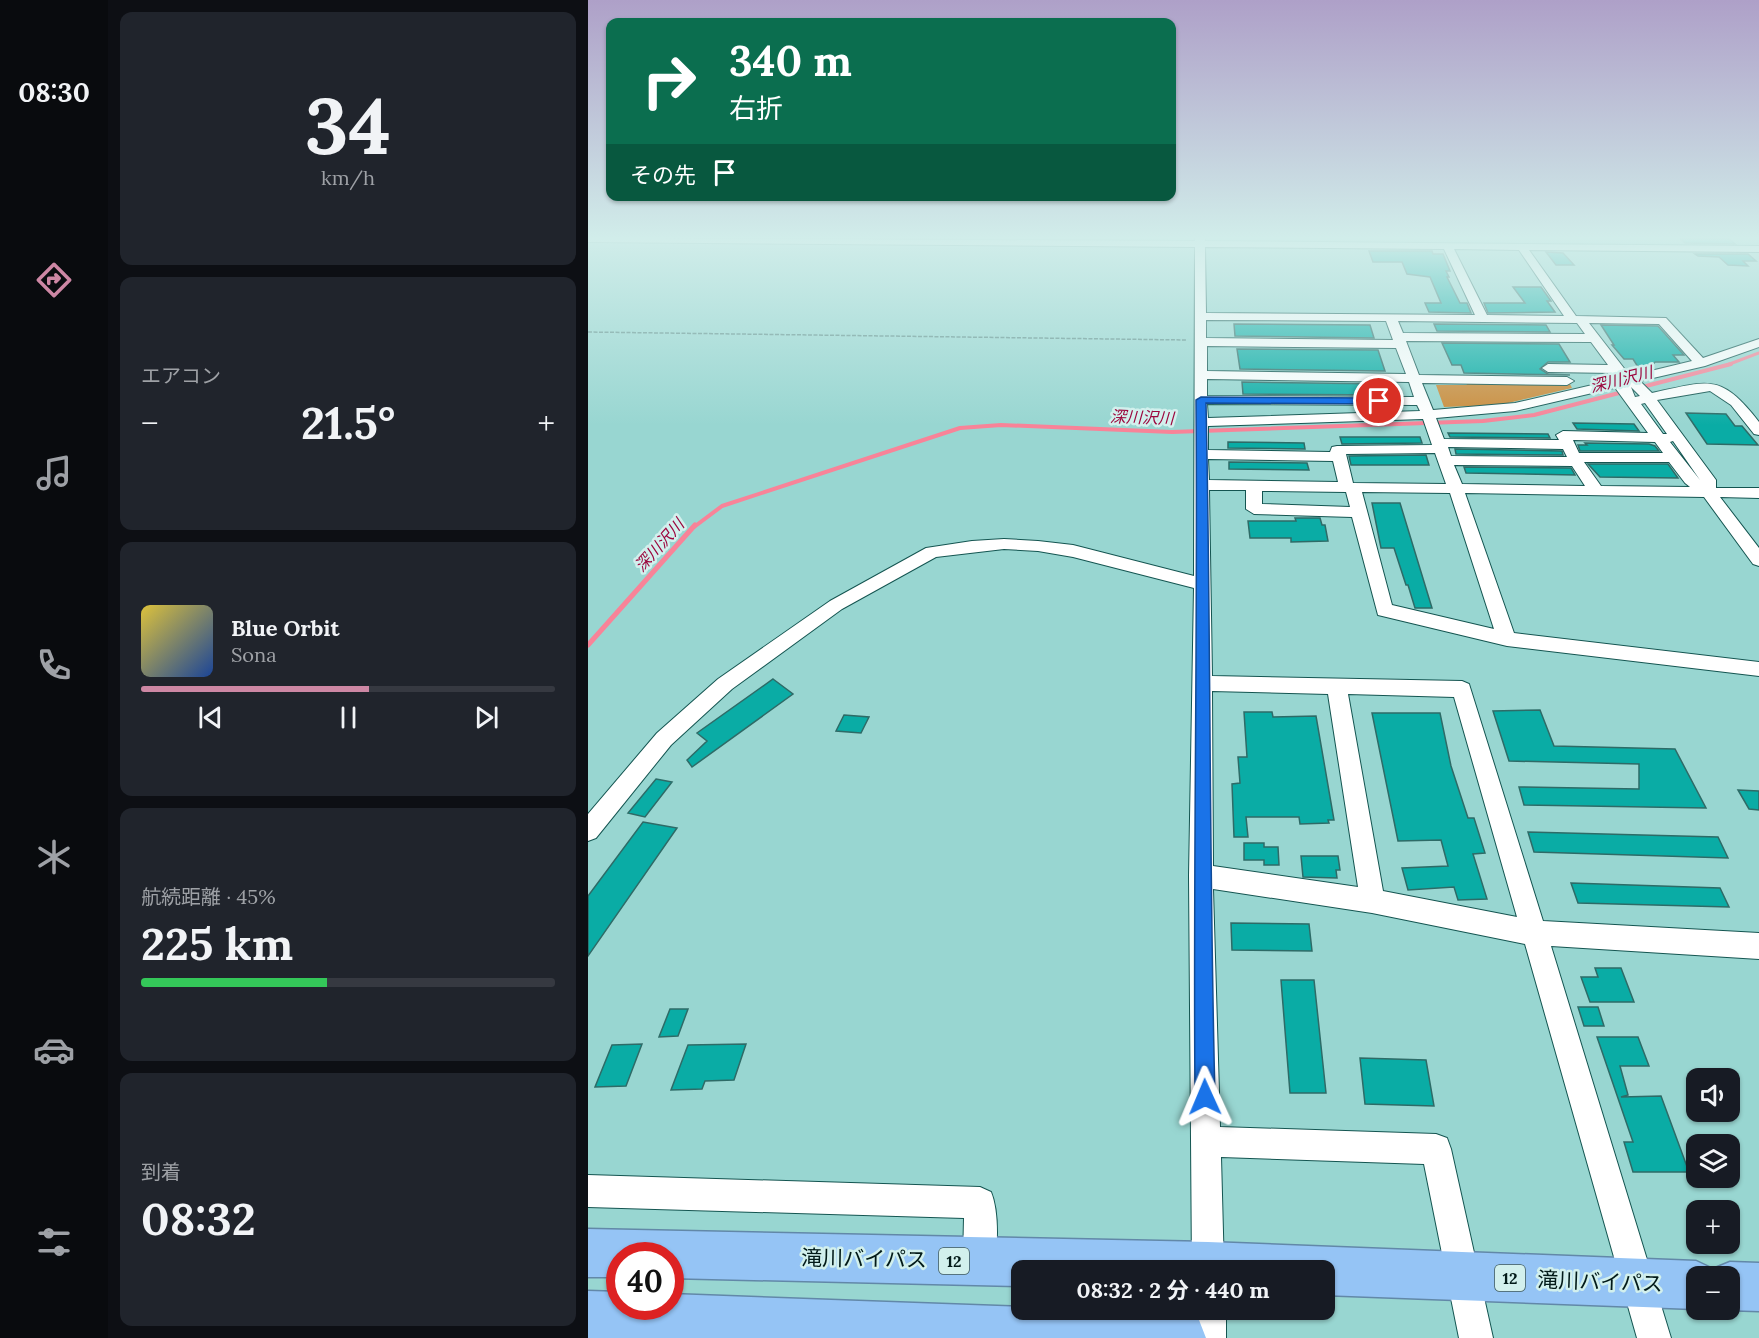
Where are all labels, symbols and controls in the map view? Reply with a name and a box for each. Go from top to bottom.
text: 340 m [729,34,852,88]
icon: right [630,42,708,120]
text: 08:30 [18,75,90,109]
text: 34 [305,76,391,175]
text: 右折 [729,91,783,125]
icon: arrive [708,156,741,189]
text: その先 [630,161,696,189]
text: km/h [321,165,375,190]
icon: directions [33,259,75,301]
water label: 深川沢川 [1588,361,1656,396]
text: エアコン [141,363,221,388]
pin [1353,375,1404,426]
icon: arrive [1362,384,1395,417]
text: 21.5° [301,394,395,451]
text: − [141,402,159,444]
text: + [537,402,555,444]
water label: 深川沢川 [1110,406,1176,428]
icon: music [33,452,75,494]
water label: 深川沢川 [630,513,689,575]
text: Blue Orbit [231,614,339,642]
text: Sona [231,642,277,667]
icon: phone [33,644,75,686]
icon: previous [194,701,227,734]
icon: pause [332,701,365,734]
icon: next [470,701,503,734]
icon: climate [33,836,75,878]
text: 航続距離 · 45% [141,884,276,909]
text: 225 km [141,915,293,972]
icon: car [33,1029,75,1071]
position arrow [1173,1065,1237,1129]
map controls [1686,1068,1740,1320]
button: sound [1686,1068,1740,1122]
button: layers [1686,1134,1740,1188]
text: 到着 [141,1159,181,1184]
text: 08:32 [141,1190,256,1247]
button: + [1686,1200,1740,1254]
icon: filters [33,1221,75,1263]
speed limit sign: 40 [606,1242,684,1320]
street label: 滝川バイパス [801,1244,927,1273]
road number: 12 [939,1248,969,1274]
road number: 12 [1495,1265,1525,1291]
street label: 滝川バイパス [1537,1266,1663,1297]
button: − [1686,1266,1740,1320]
text: 08:32 · 2 分 · 440 m [1076,1276,1270,1304]

